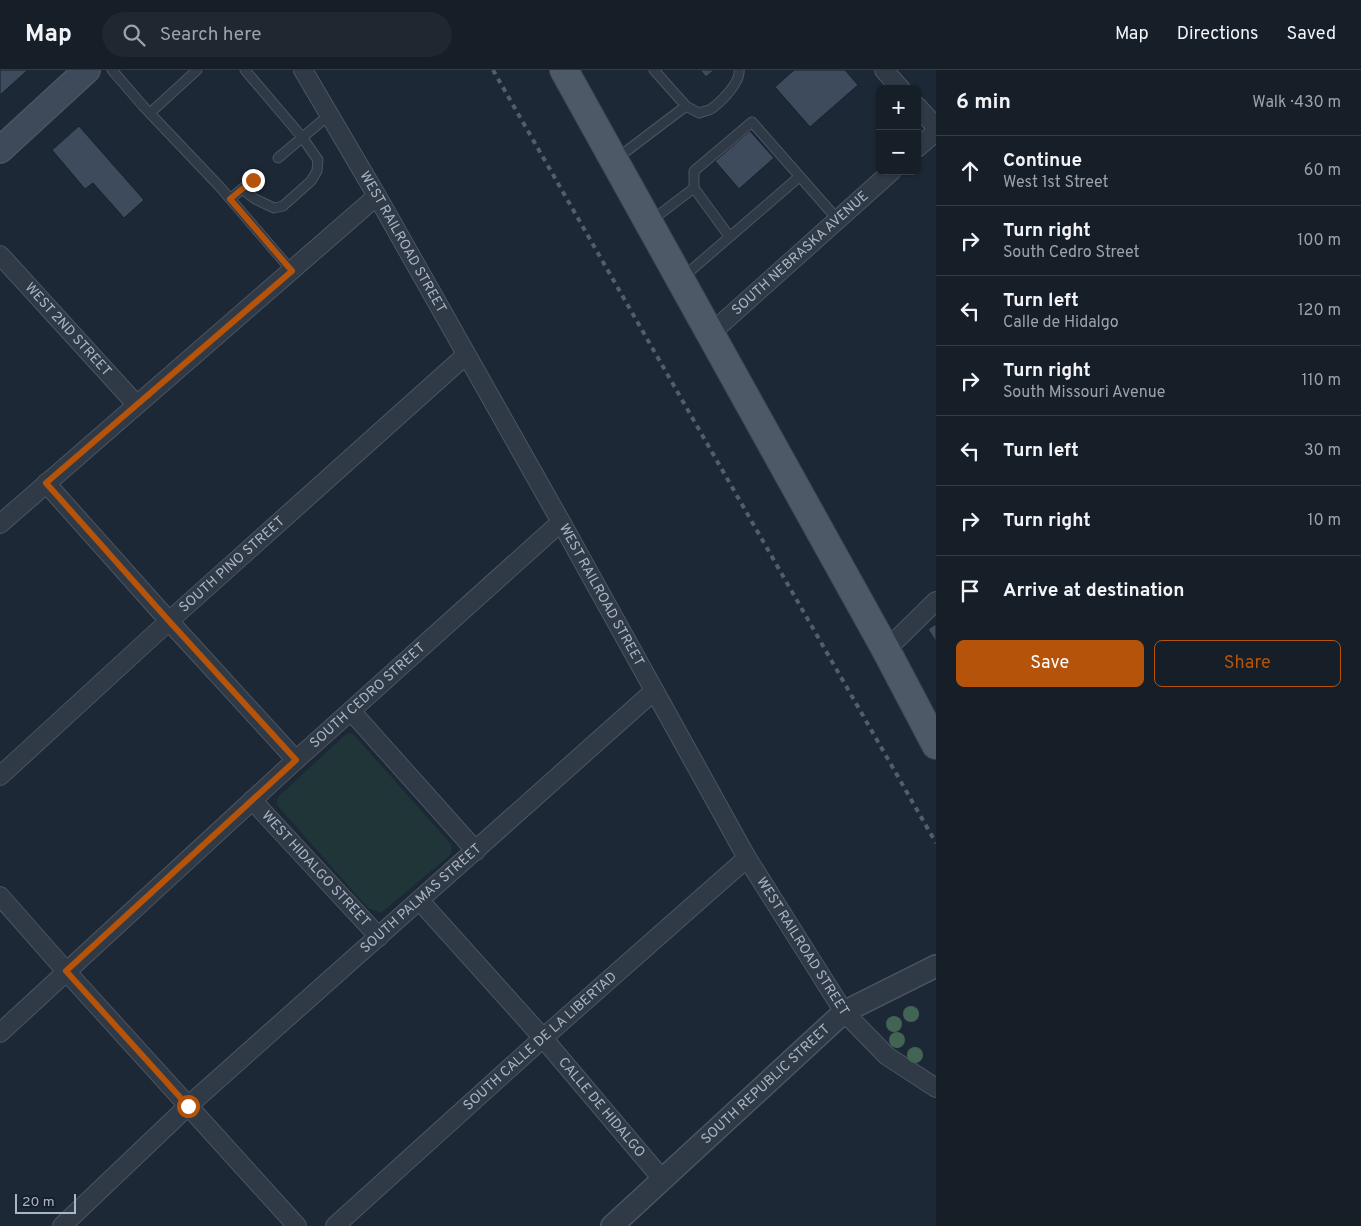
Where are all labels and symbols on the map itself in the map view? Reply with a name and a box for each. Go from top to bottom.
street label: WEST RAILROAD STREET [356,168,450,316]
route end [242,169,265,192]
street label: SOUTH NEBRASKA AVENUE [728,188,872,319]
street label: WEST 2ND STREET [21,279,115,380]
street label: SOUTH PINO STREET [176,513,288,616]
street label: WEST RAILROAD STREET [555,521,648,669]
street label: SOUTH CEDRO STREET [306,639,429,752]
street label: WEST HIDALGO STREET [258,807,374,930]
street label: SOUTH PALMAS STREET [357,840,485,957]
street label: WEST RAILROAD STREET [753,874,853,1019]
street label: SOUTH CALLE DE LA LIBERTAD [460,968,620,1114]
street label: SOUTH REPUBLIC STREET [698,1021,834,1148]
street label: CALLE DE HIDALGO [555,1054,649,1161]
route start [177,1095,200,1118]
scale bar [15,1191,76,1214]

